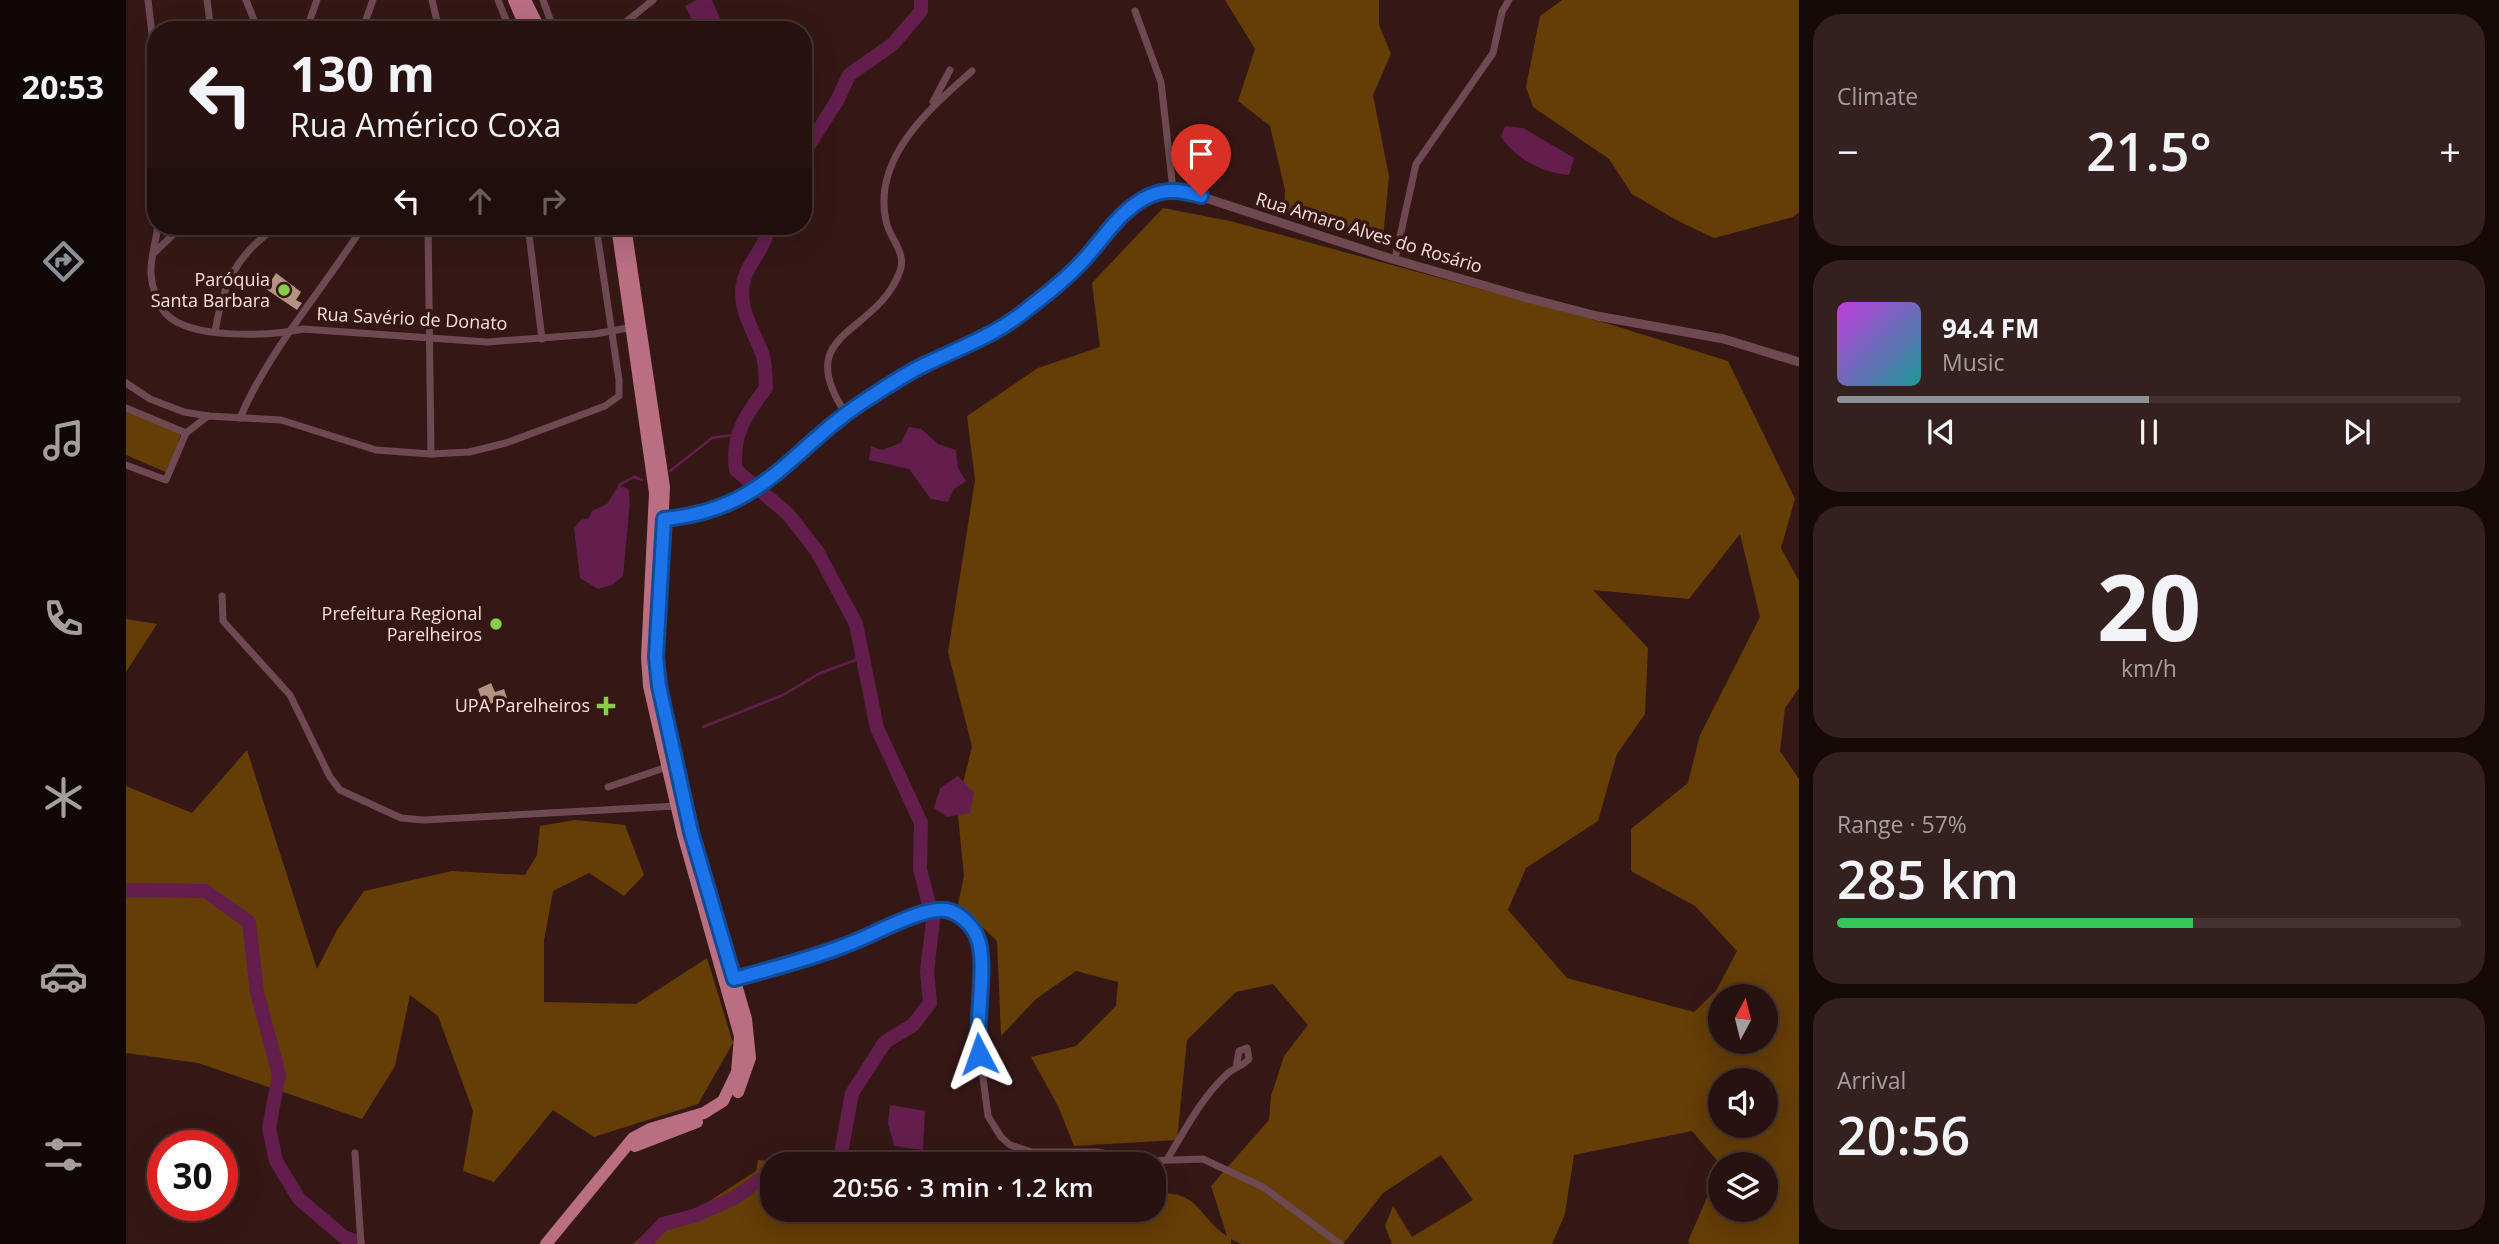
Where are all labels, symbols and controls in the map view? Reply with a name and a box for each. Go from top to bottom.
text: 130 m [290,40,435,106]
icon: left [175,49,266,140]
text: 20:53 [22,65,104,108]
text: Climate [1837,80,1918,112]
text: Rua Américo Coxa [290,103,561,146]
text: 21.5° [2086,115,2212,186]
pin [1171,124,1231,196]
text: − [1837,125,1859,177]
text: + [2439,125,2461,177]
icon: arrive [1182,135,1220,173]
icon: left [388,182,426,220]
icon: ahead [461,182,499,220]
icon: right [534,182,572,220]
street label: Rua Amaro Alves do Rosário [1253,186,1486,278]
icon: directions [39,237,88,286]
place label: Paróquia Santa Barbara [151,267,270,312]
marker: Paróquia Santa Barbara [276,282,292,298]
street label: Rua Savério de Donato [316,301,508,335]
text: 94.4 FM [1942,310,2040,346]
text: Music [1942,346,2005,378]
icon: previous [1922,413,1960,451]
icon: pause [2130,413,2168,451]
icon: next [2338,413,2376,451]
icon: music [39,416,88,465]
text: 20 [2097,544,2201,668]
icon: phone [39,594,88,643]
place label: Prefeitura Regional Parelheiros [322,601,482,646]
marker: Prefeitura Regional Parelheiros [488,616,504,632]
text: km/h [2121,652,2177,684]
place label: UPA Parelheiros [455,693,590,717]
marker: UPA Parelheiros [596,696,616,716]
icon: climate [39,773,88,822]
text: Range · 57% [1837,808,1967,840]
text: 285 km [1837,843,2019,914]
icon: car [39,952,88,1001]
north arrow [1708,984,1778,1054]
map controls [1708,984,1778,1222]
position arrow [942,1017,1016,1091]
text: Arrival [1837,1064,1906,1096]
button: sound [1708,1068,1778,1138]
text: 20:56 [1837,1099,1970,1170]
icon: filters [39,1130,88,1179]
speed limit sign: 30 [147,1130,238,1221]
button: layers [1708,1152,1778,1222]
text: 20:56 · 3 min · 1.2 km [832,1169,1094,1205]

